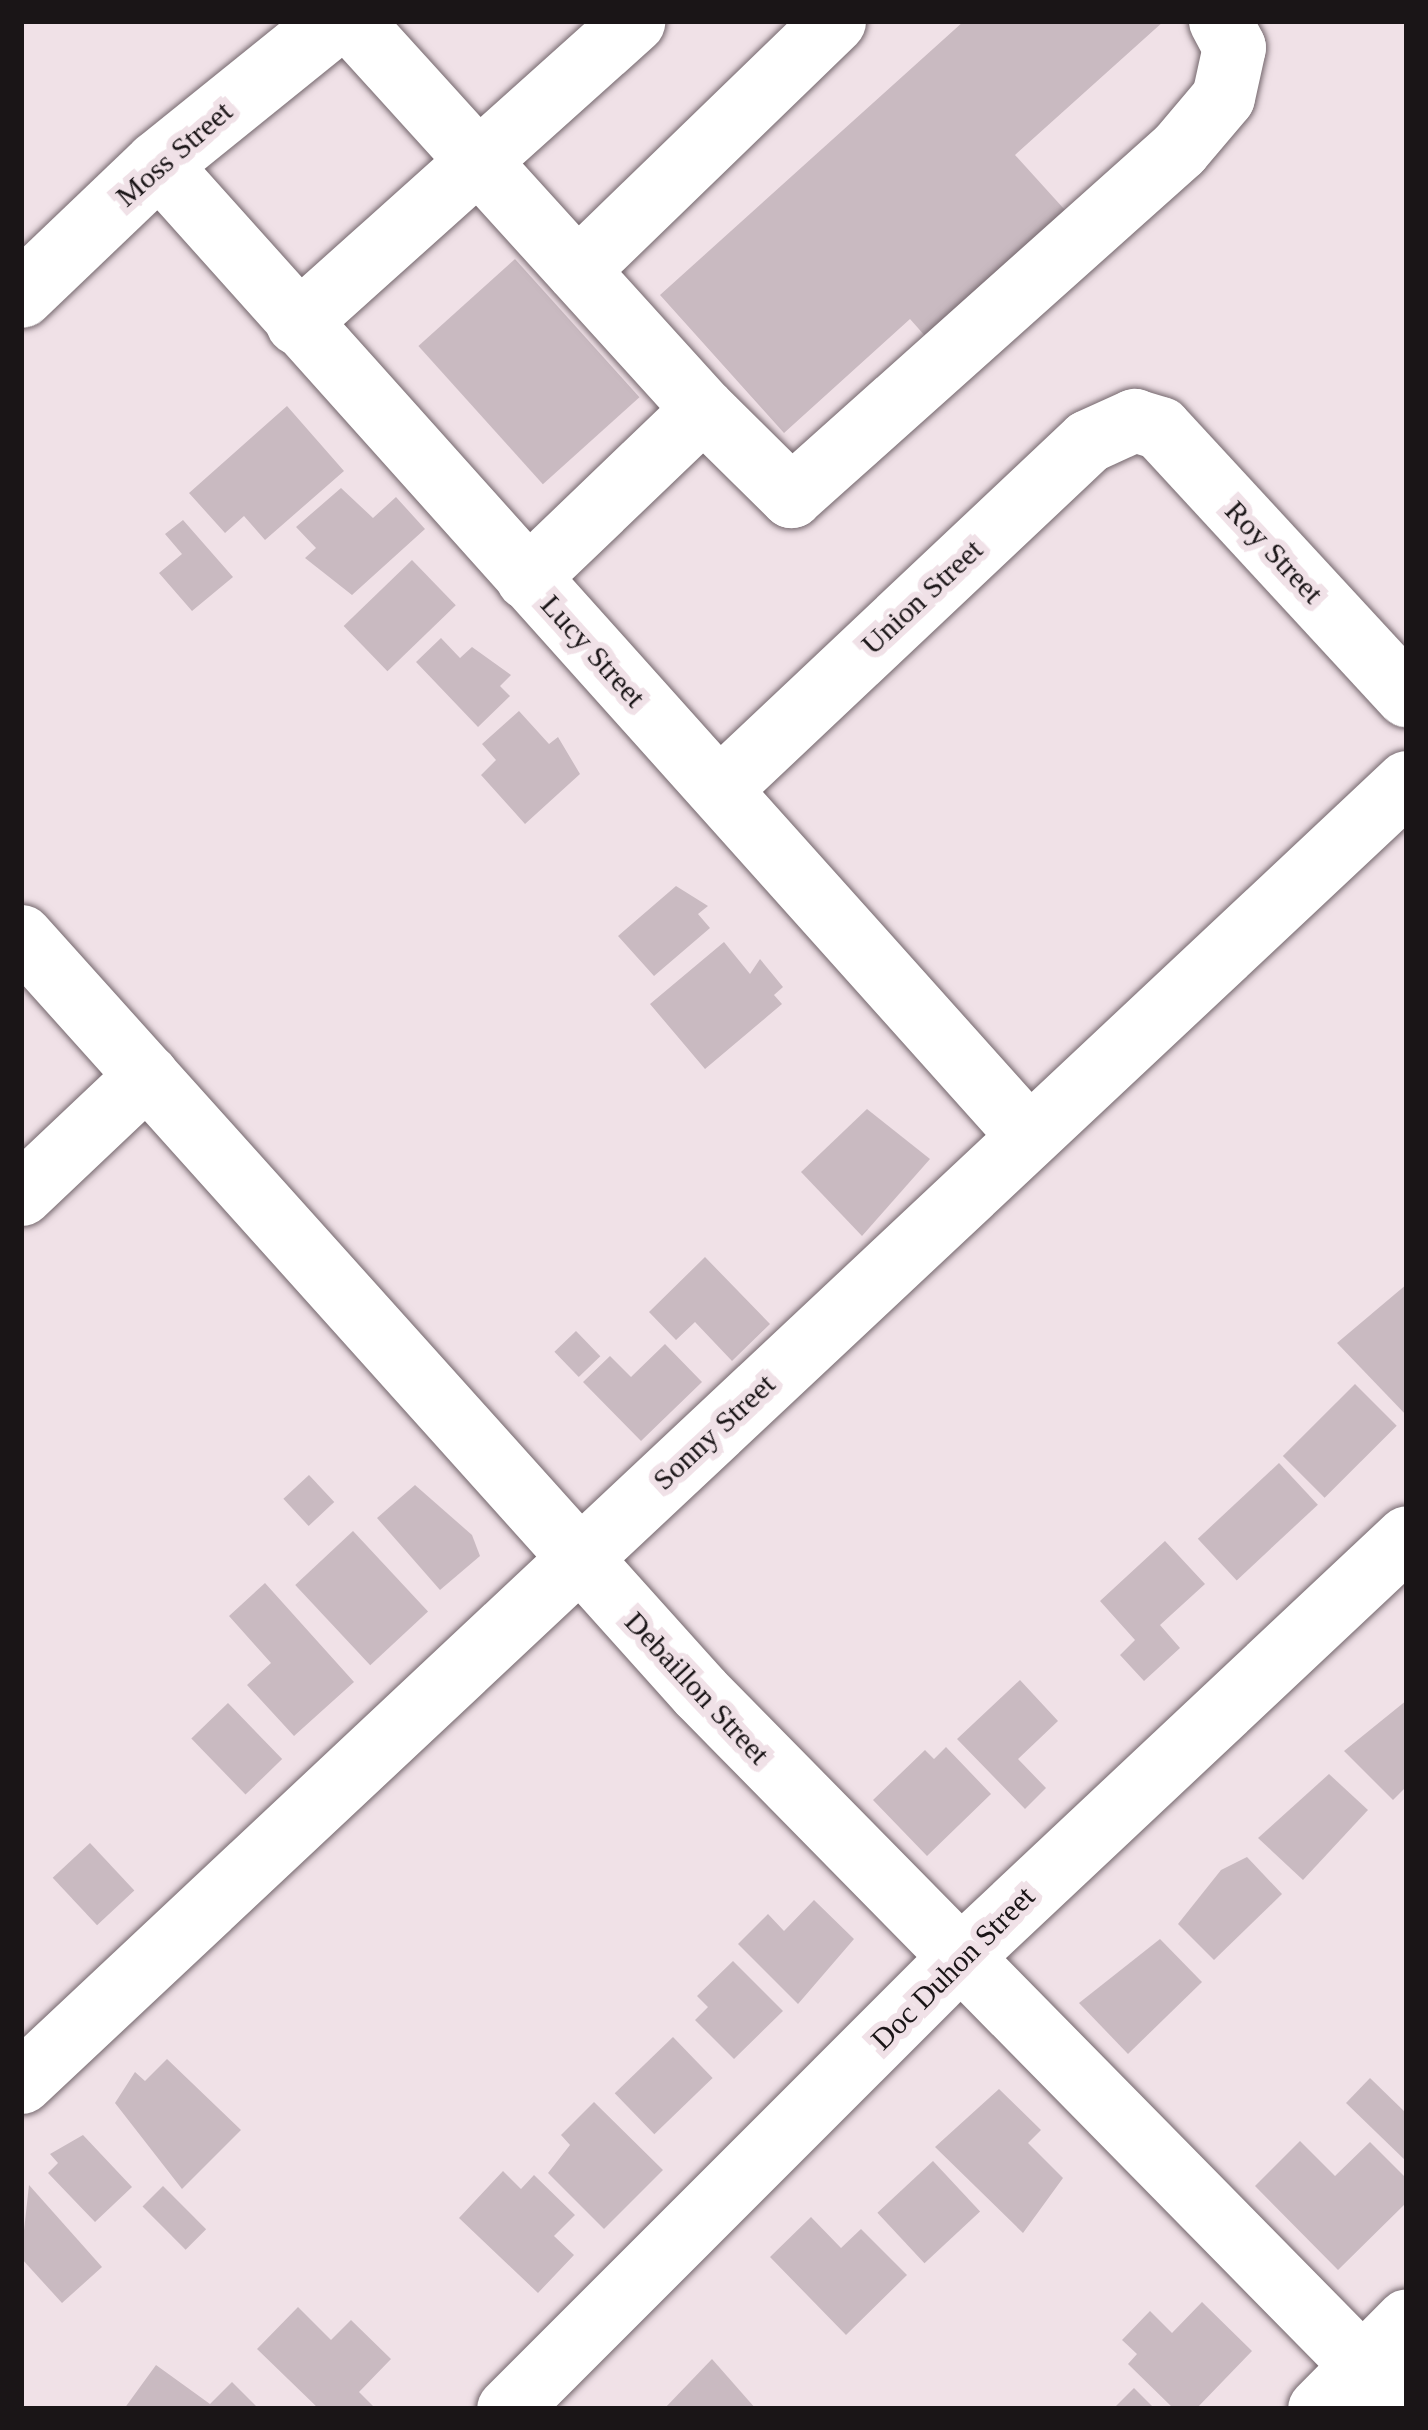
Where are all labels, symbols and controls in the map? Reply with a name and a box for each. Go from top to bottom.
street label: Moss Street [108,94,240,214]
street label: Roy Street [1217,493,1331,611]
street label: Union Street [854,532,990,662]
street label: Lucy Street [533,587,653,715]
street label: Sonny Street [645,1366,783,1498]
street label: Debaillon Street [617,1604,777,1772]
street label: Doc Duhon Street [864,1879,1042,2057]

